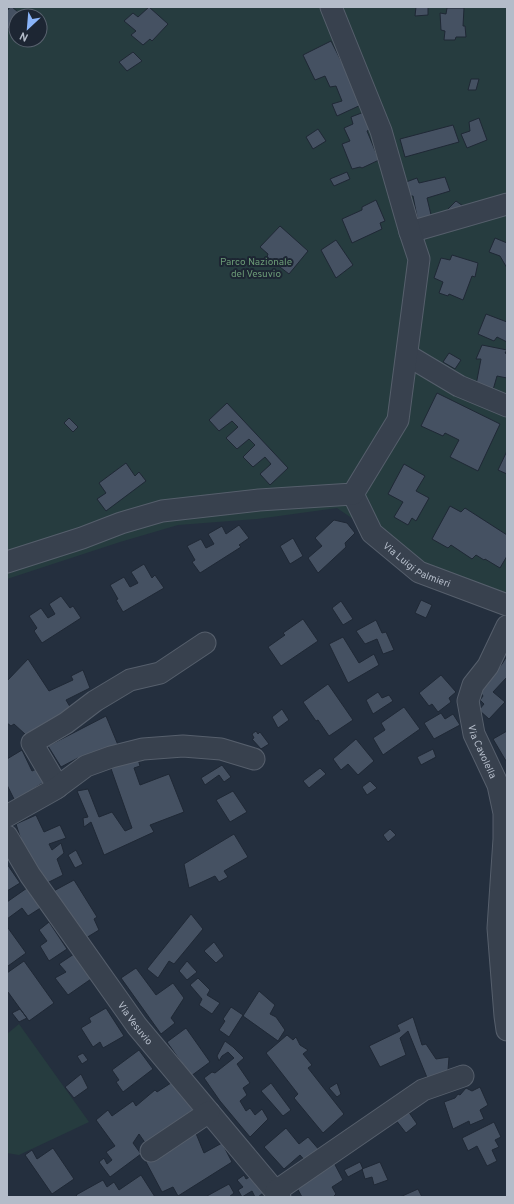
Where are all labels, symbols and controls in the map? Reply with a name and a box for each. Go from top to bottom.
north arrow [8,8,48,48]
text: N [17,28,31,44]
park label: Parco Nazionale del Vesuvio [220,256,292,281]
street label: Via Luigi Palmieri [380,540,452,591]
street label: Via Cavolella [464,724,499,781]
street label: Via Vesuvio [114,1000,155,1048]

